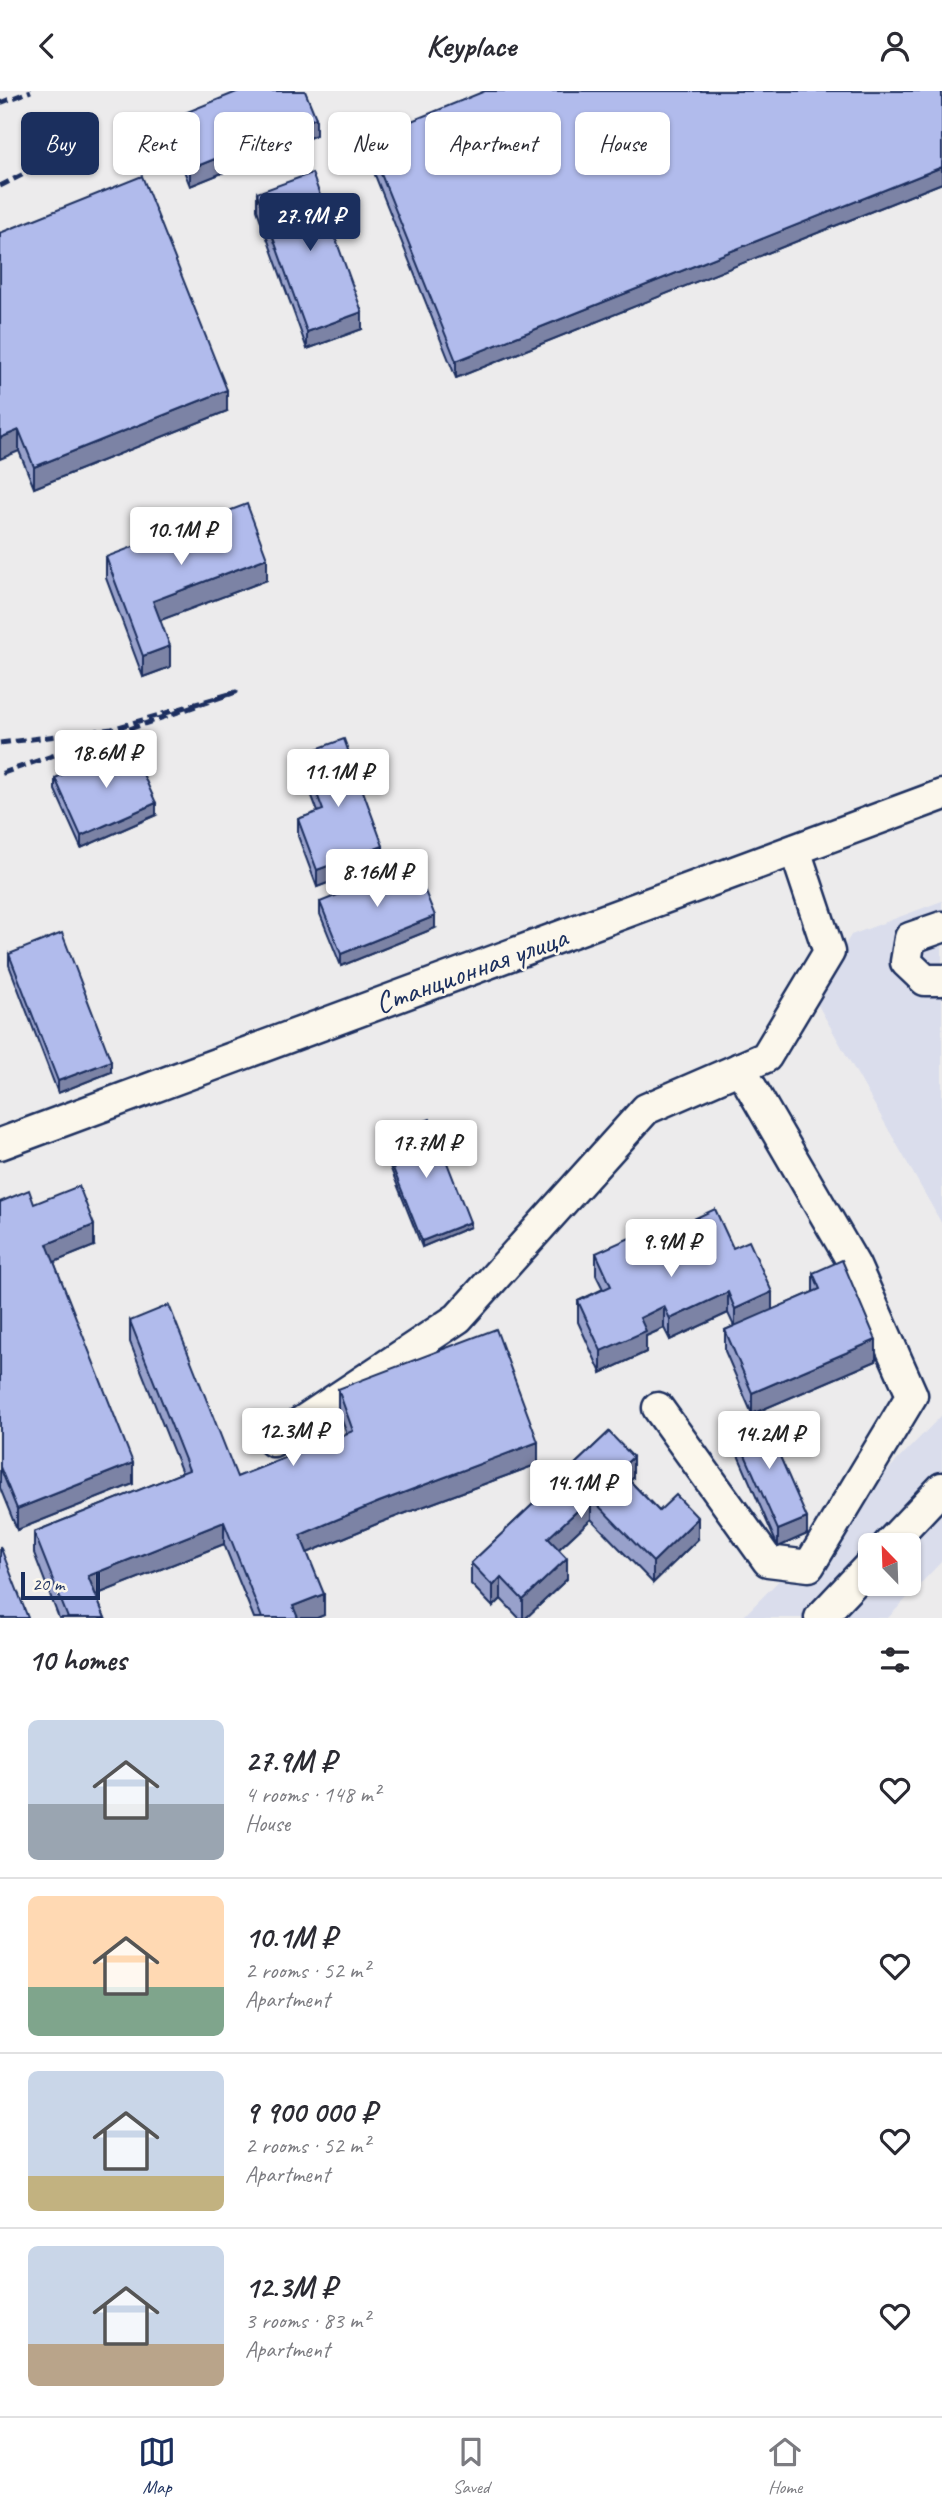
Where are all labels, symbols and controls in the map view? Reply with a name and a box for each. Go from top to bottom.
text: Keyplace [426,25,516,66]
icon: back [28,27,66,65]
icon: person [876,27,914,65]
chip: Buy [21,112,99,175]
chip: Rent [113,112,200,175]
chip: Filters [214,112,314,175]
chip: New [328,112,411,175]
chip: Apartment [425,112,561,175]
chip: House [575,112,670,175]
pin: 27.9M ₽ [245,193,375,253]
text: 27.9M ₽ [275,201,345,230]
pin: 10.1M ₽ [116,507,246,567]
text: 10.1M ₽ [146,515,216,544]
pin: 18.6M ₽ [41,731,171,790]
text: 18.6M ₽ [71,738,141,767]
pin: 11.1M ₽ [273,749,403,809]
text: 11.1M ₽ [303,757,373,786]
pin: 8.16M ₽ [312,849,442,909]
text: 8.16M ₽ [342,857,412,886]
street label: Станционная улица [370,917,574,1022]
pin: 17.7M ₽ [361,1121,491,1180]
text: 17.7M ₽ [391,1128,461,1157]
pin: 9.9M ₽ [614,1219,728,1279]
text: 9.9M ₽ [642,1227,700,1256]
pin: 12.3M ₽ [228,1409,358,1468]
pin: 14.2M ₽ [704,1411,834,1471]
text: 12.3M ₽ [258,1416,328,1445]
text: 14.2M ₽ [734,1419,804,1448]
pin: 14.1M ₽ [516,1461,646,1520]
text: 14.1M ₽ [546,1468,616,1497]
north arrow [858,1533,920,1596]
map controls [858,1533,921,1596]
scale bar [21,1569,100,1601]
text: 20 m [32,1572,64,1596]
text: 10 homes [28,1641,126,1679]
icon: filters [876,1641,914,1679]
text: 27.9M ₽ [245,1742,336,1780]
icon: home [84,1748,168,1832]
icon: heart [876,1771,914,1809]
text: 4 rooms · 148 m² [245,1780,380,1809]
text: House [245,1809,290,1838]
text: 10.1M ₽ [245,1918,336,1956]
icon: home [84,1924,168,2008]
icon: heart [876,1947,914,1985]
text: 2 rooms · 52 m² [245,1956,369,1985]
text: Apartment [245,1985,330,2014]
text: 9 900 000 ₽ [245,2093,376,2131]
icon: home [84,2099,168,2183]
icon: heart [876,2122,914,2160]
text: 2 rooms · 52 m² [245,2131,369,2160]
text: Apartment [245,2160,330,2189]
text: 12.3M ₽ [245,2268,336,2306]
icon: home [84,2274,168,2358]
icon: heart [876,2297,914,2335]
text: 3 rooms · 83 m² [245,2306,369,2335]
text: Apartment [245,2335,330,2364]
tab: Map [138,2433,176,2499]
tab: Saved [452,2433,490,2499]
tab: Home [766,2433,804,2499]

